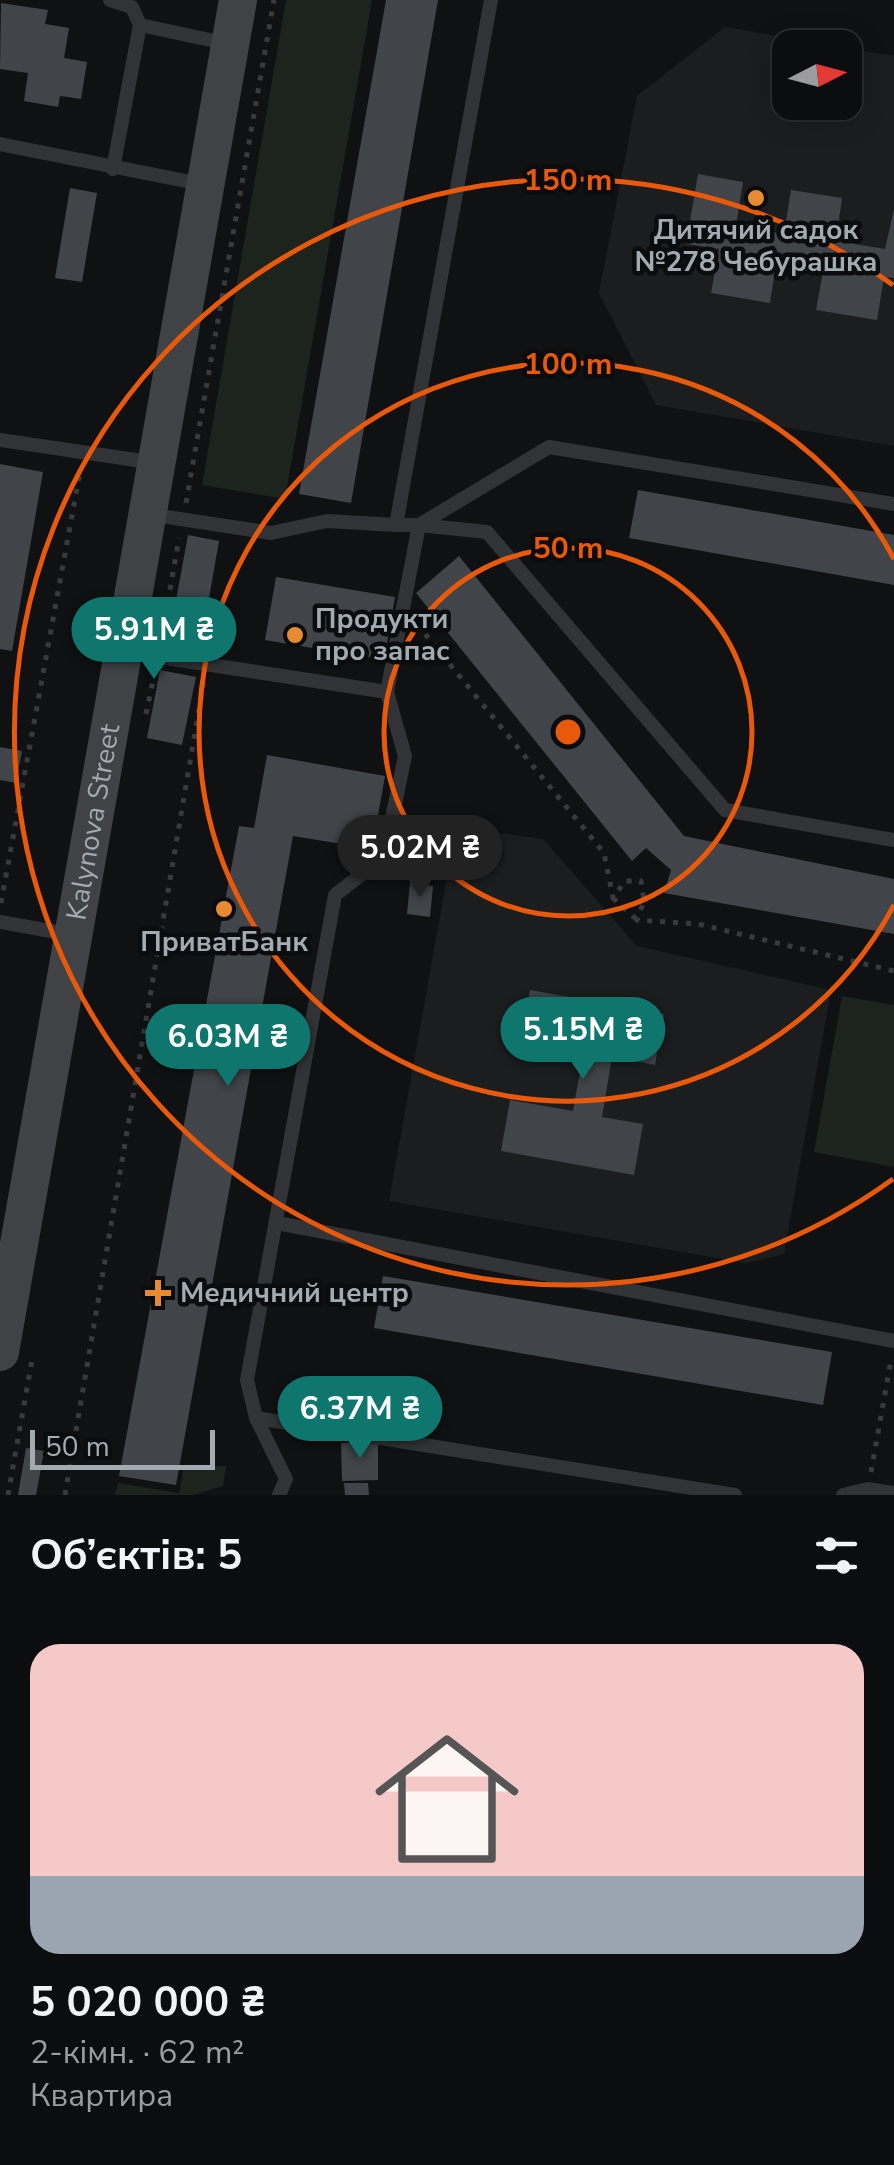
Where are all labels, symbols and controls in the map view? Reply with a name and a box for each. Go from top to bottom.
north arrow [772,30,862,120]
map controls [772,30,862,120]
text: 150 m [524,160,612,201]
marker: Дитячий садок №278 Чебурашка [745,187,767,209]
place label: Дитячий садок №278 Чебурашка [635,211,877,281]
text: 100 m [524,344,612,385]
text: 50 m [533,528,603,569]
pin: 5.91M ₴ [62,597,246,682]
place label: Продукти про запас [315,600,450,670]
text: 5.91M ₴ [93,608,215,651]
marker: Продукти про запас [284,624,306,646]
centre of rings [550,714,586,750]
street label: Kalynova Street [57,721,129,923]
pin: 5.02M ₴ [328,815,512,900]
text: 5.02M ₴ [359,826,481,869]
marker: ПриватБанк [213,898,235,920]
place label: ПриватБанк [140,923,308,961]
pin: 5.15M ₴ [491,997,675,1082]
pin: 6.03M ₴ [136,1004,320,1089]
text: 5.15M ₴ [522,1008,644,1051]
text: 6.03M ₴ [167,1015,289,1058]
place label: Медичний центр [180,1274,409,1312]
marker: Медичний центр [145,1280,171,1306]
pin: 6.37M ₴ [268,1376,452,1461]
text: 6.37M ₴ [299,1387,421,1430]
scale bar [30,1425,215,1470]
text: 50 m [45,1428,110,1466]
text: Об’єктів: 5 [30,1527,242,1584]
icon: filters [809,1528,864,1583]
icon: home [357,1709,537,1889]
text: 5 020 000 ₴ [30,1974,266,2031]
text: 2-кімн. · 62 m² [30,2031,244,2074]
text: Квартира [30,2074,173,2117]

